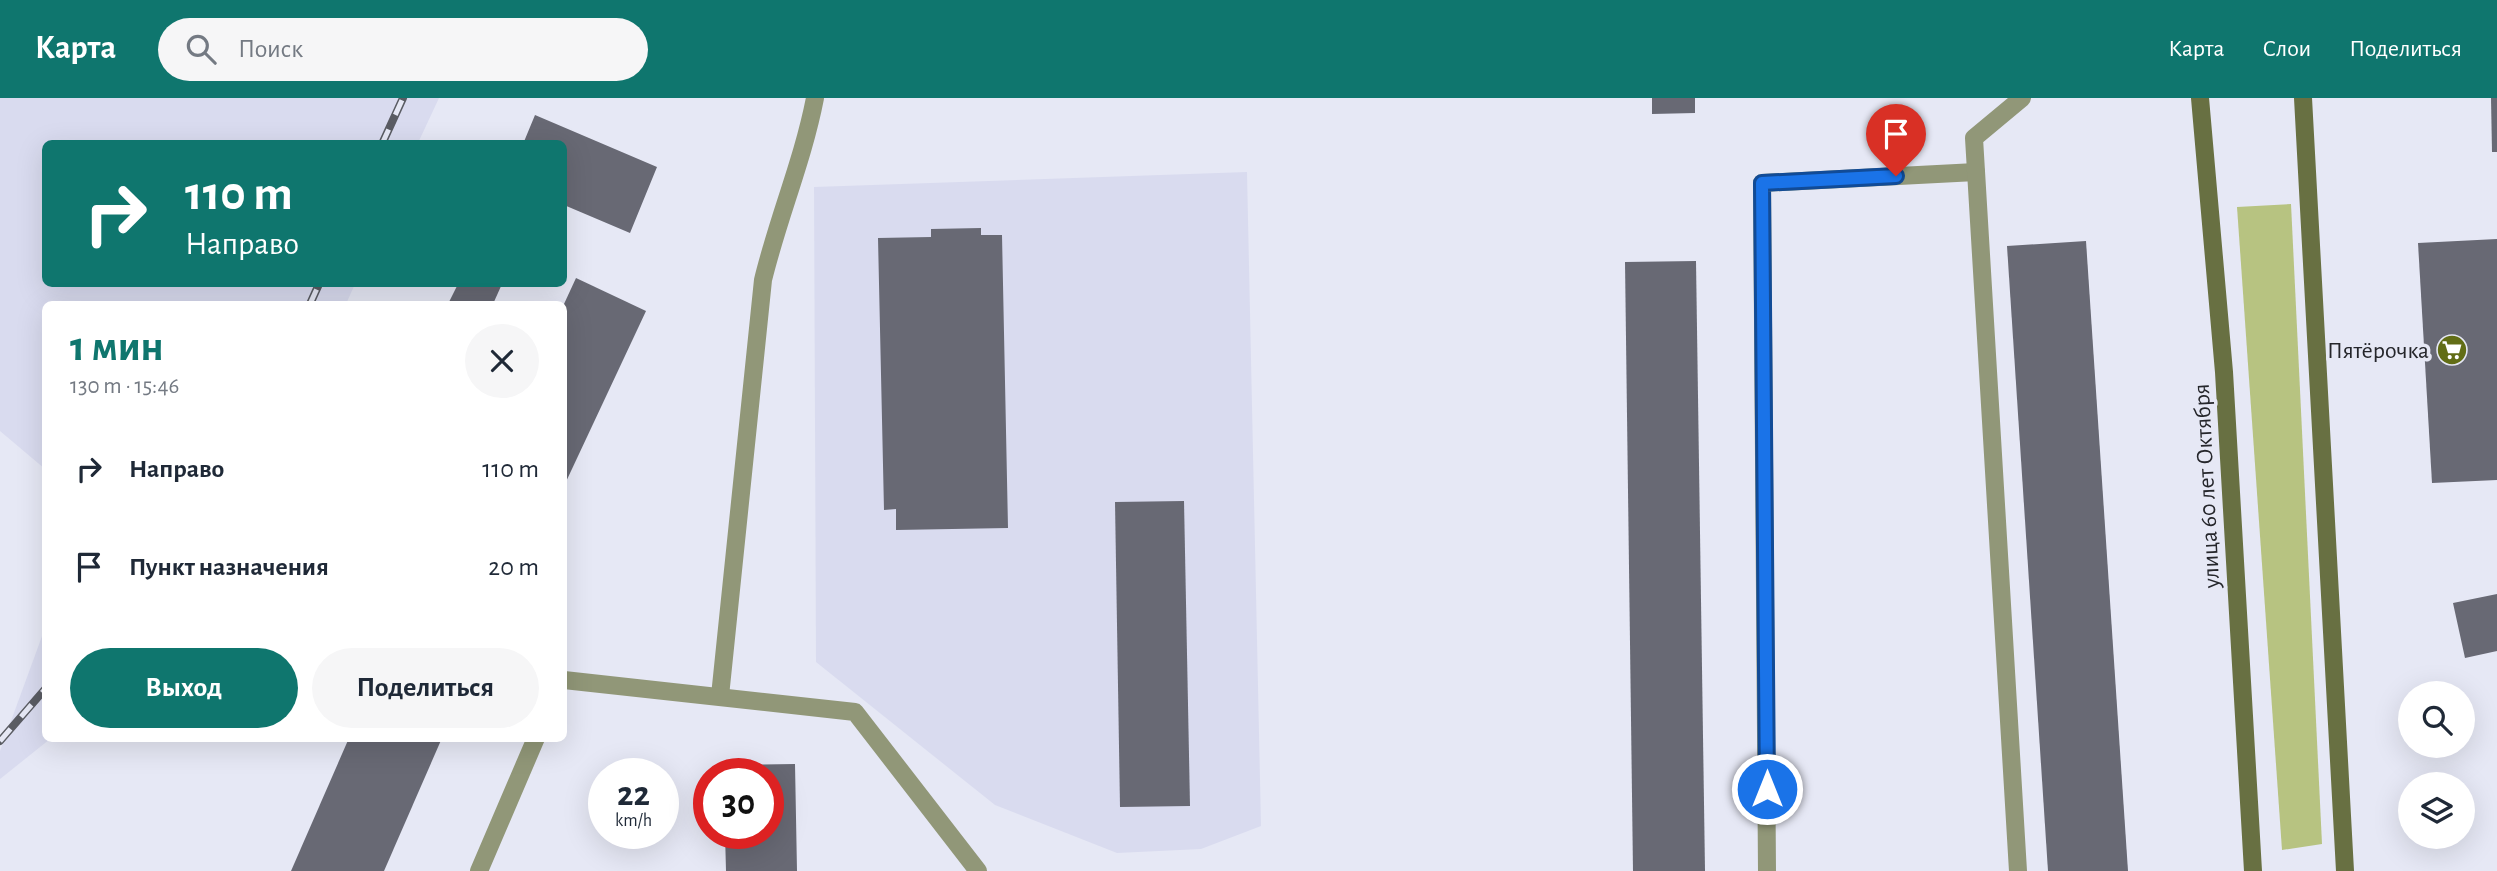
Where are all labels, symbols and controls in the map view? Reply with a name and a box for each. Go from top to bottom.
search box [158,18,648,81]
icon: search [182,30,220,68]
text: Карта [35,32,116,65]
text: Поиск [238,36,303,62]
text: Карта [2168,37,2224,61]
text: Слои [2262,37,2311,61]
text: Поделиться [2349,37,2462,61]
pin [1866,104,1926,176]
icon: arrive [1877,115,1915,153]
icon: right [70,168,161,259]
text: 110 m [185,170,293,219]
text: Направо [185,228,299,260]
button: close [465,324,539,398]
text: 1 мин [70,326,164,368]
supermarket icon: Пятёрочка [2435,333,2469,367]
place label: Пятёрочка [2327,339,2429,363]
text: 130 m · 15:46 [70,375,179,398]
street label: улица 60 лет Октября [2190,383,2224,590]
icon: right [70,450,108,488]
text: Направо [129,456,224,482]
text: 110 m [482,456,539,482]
icon: arrive [70,548,108,586]
text: Пункт назначения [129,554,329,580]
text: 20 m [488,554,539,580]
button: Выход [70,648,298,728]
button: Поделиться [312,648,539,728]
map controls [2398,681,2475,849]
button: search [2398,681,2475,758]
position arrow [1730,752,1804,826]
speed limit sign: 30 [693,758,784,849]
button: layers [2398,772,2475,849]
text: 22 [617,777,650,812]
text: km/h [615,812,652,830]

